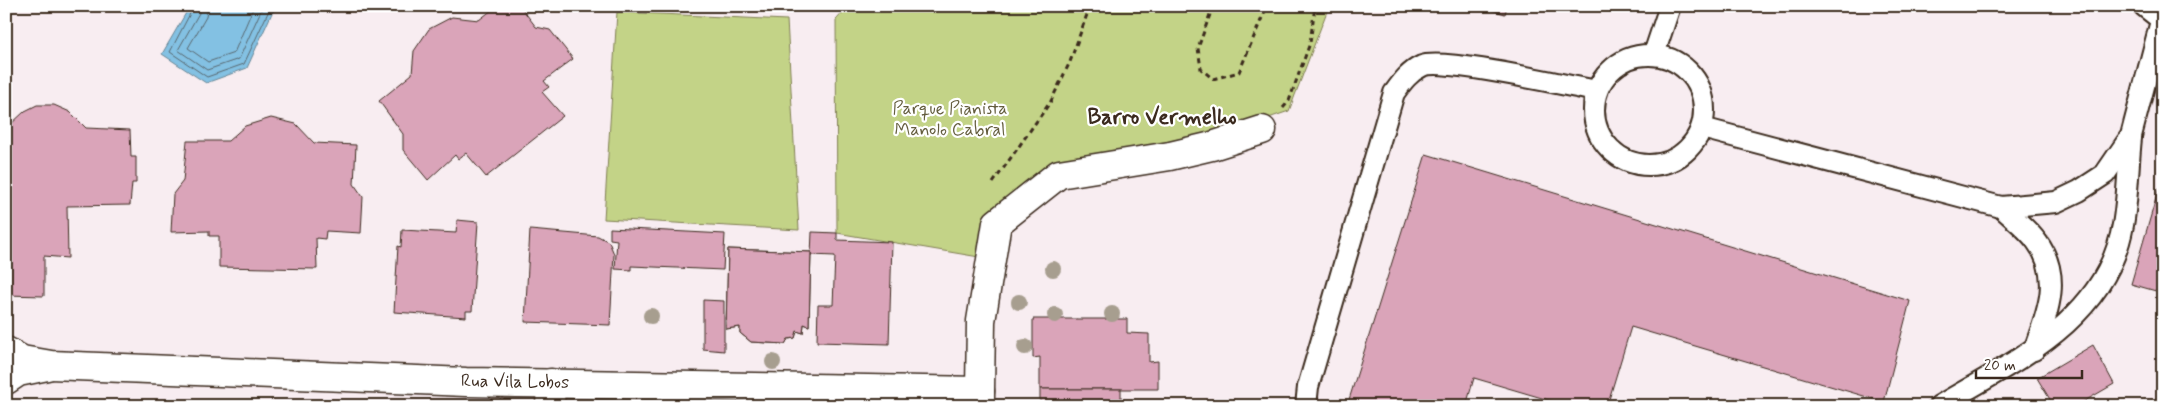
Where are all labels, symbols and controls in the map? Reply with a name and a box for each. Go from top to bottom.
park label: Parque Pianista Manolo Cabral [892,97,1008,142]
district label: Barro Vermelho [1087,104,1237,132]
scale bar [1976,347,2083,379]
text: 20 m [1984,356,2016,376]
street label: Rua Vila Lobos [461,369,569,395]

